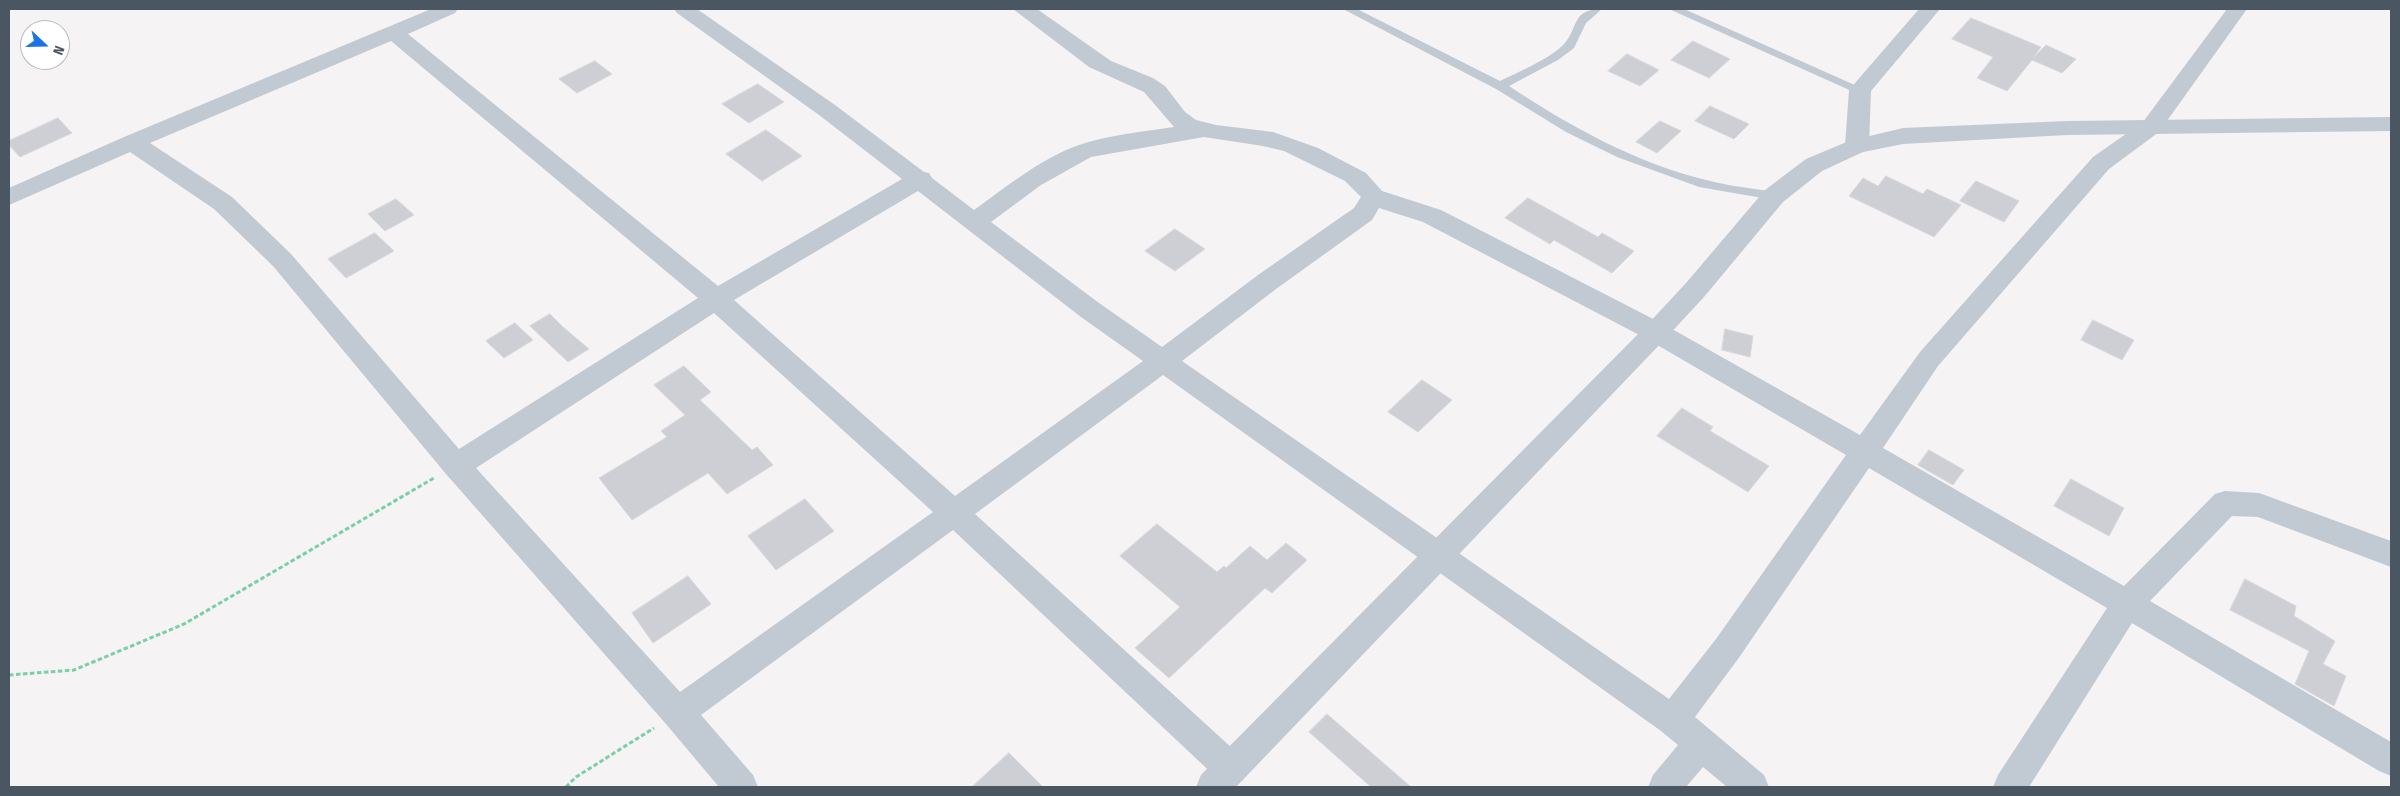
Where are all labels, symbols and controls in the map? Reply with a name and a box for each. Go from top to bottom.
north arrow [20,20,70,70]
text: N [49,43,68,57]

